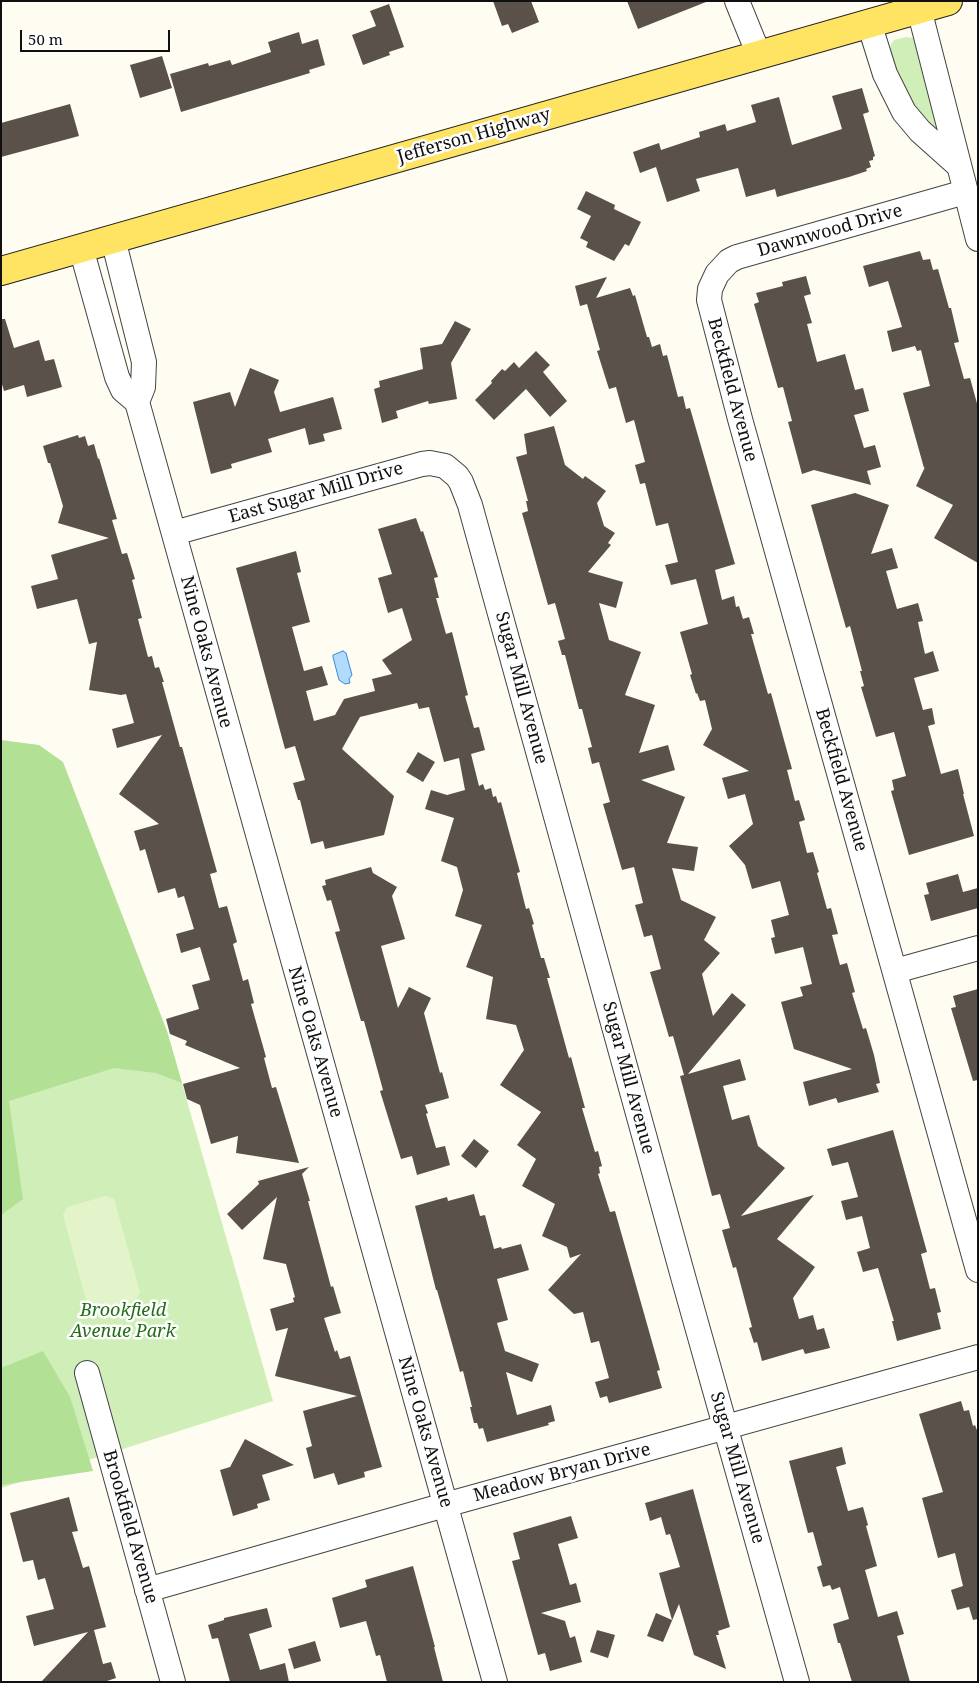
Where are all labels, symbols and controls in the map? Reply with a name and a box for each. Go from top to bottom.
scale bar [22,20,172,52]
text: 50 m [28,29,63,49]
street label: Jefferson Highway [395,104,553,168]
street label: Dawnwood Drive [755,200,905,262]
street label: Beckfield Avenue [702,316,762,464]
street label: East Sugar Mill Drive [226,458,406,528]
street label: Nine Oaks Avenue [175,574,237,730]
street label: Sugar Mill Avenue [490,609,552,767]
street label: Beckfield Avenue [810,706,872,854]
street label: Nine Oaks Avenue [283,964,347,1120]
street label: Sugar Mill Avenue [597,999,659,1157]
park label: Brookfield Avenue Park [70,1300,176,1342]
street label: Nine Oaks Avenue [393,1354,457,1510]
street label: Sugar Mill Avenue [705,1390,769,1546]
street label: Meadow Bryan Drive [471,1439,653,1507]
street label: Brookfield Avenue [98,1448,162,1606]

